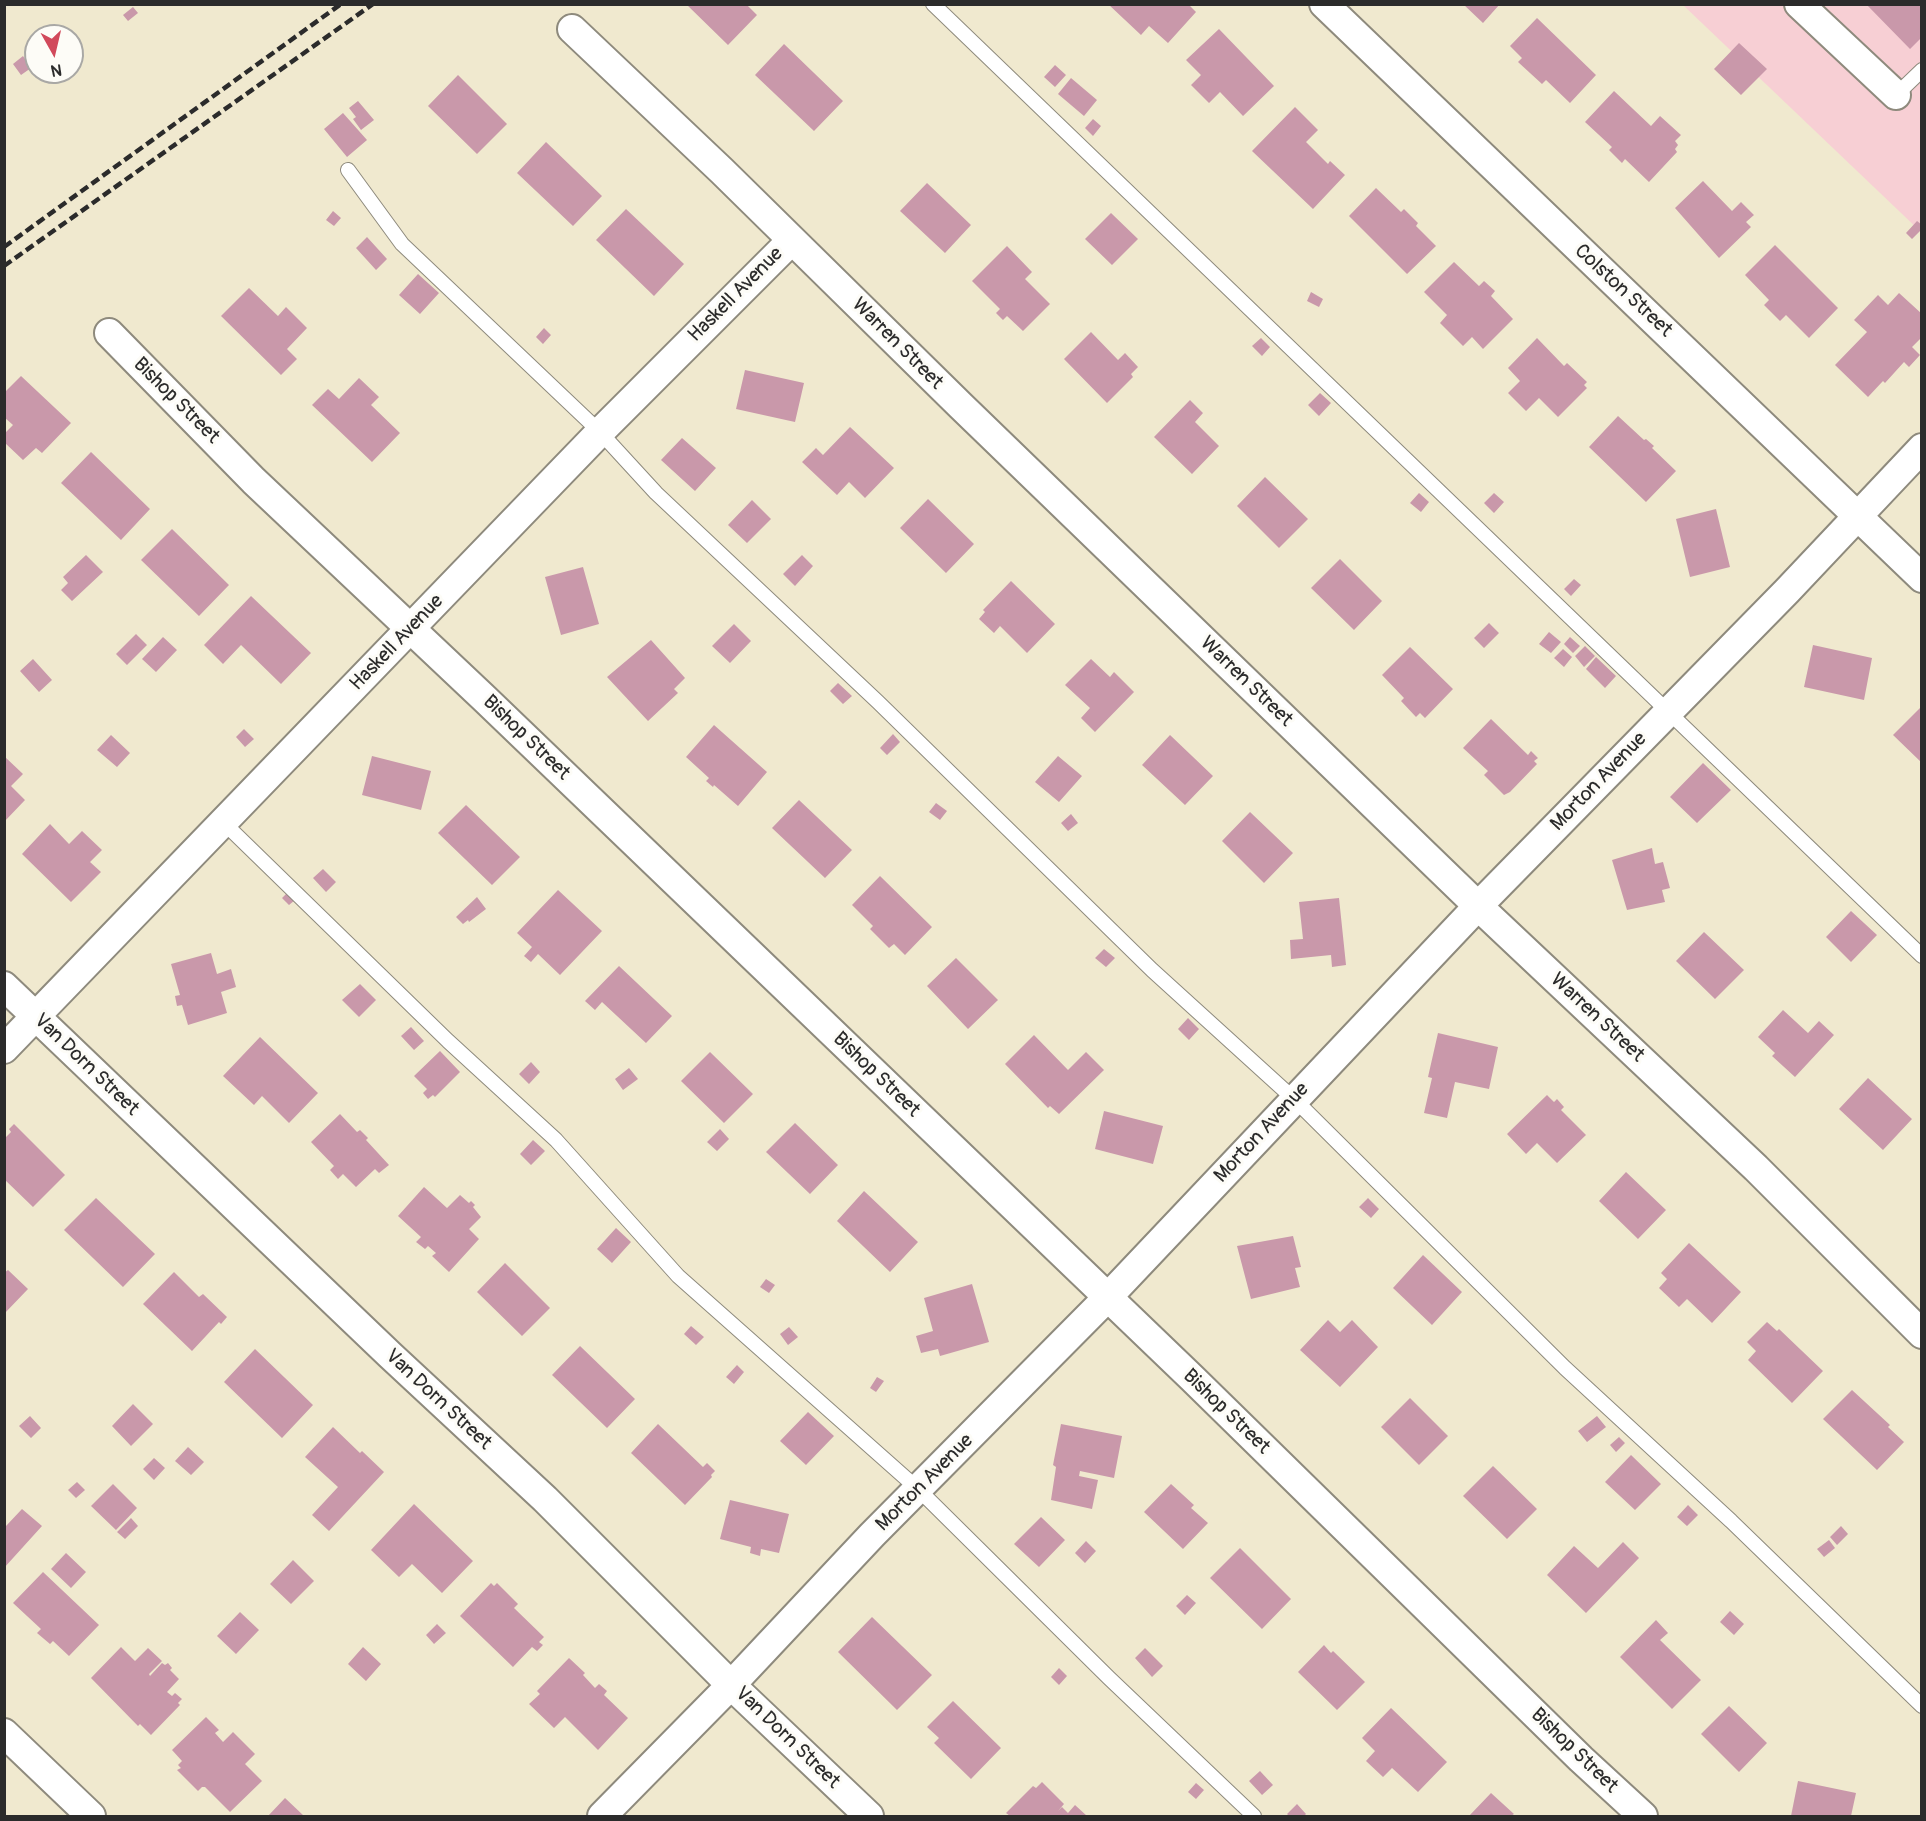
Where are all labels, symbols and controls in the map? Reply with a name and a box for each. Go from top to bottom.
north arrow [24,24,84,84]
text: N [49,59,63,80]
street label: Colston Street [1569,240,1677,342]
street label: Haskell Avenue [684,243,788,347]
street label: Warren Street [846,293,948,395]
street label: Bishop Street [128,353,224,449]
street label: Haskell Avenue [345,590,449,696]
street label: Warren Street [1195,632,1297,732]
street label: Bishop Street [477,690,575,786]
street label: Morton Avenue [1546,728,1652,836]
street label: Warren Street [1545,968,1649,1068]
street label: Van Dorn Street [29,1009,143,1121]
street label: Bishop Street [827,1027,925,1123]
street label: Morton Avenue [1210,1078,1314,1188]
street label: Van Dorn Street [380,1345,496,1455]
street label: Bishop Street [1177,1364,1275,1460]
street label: Morton Avenue [871,1429,979,1537]
street label: Van Dorn Street [730,1682,844,1794]
street label: Bishop Street [1525,1703,1623,1799]

